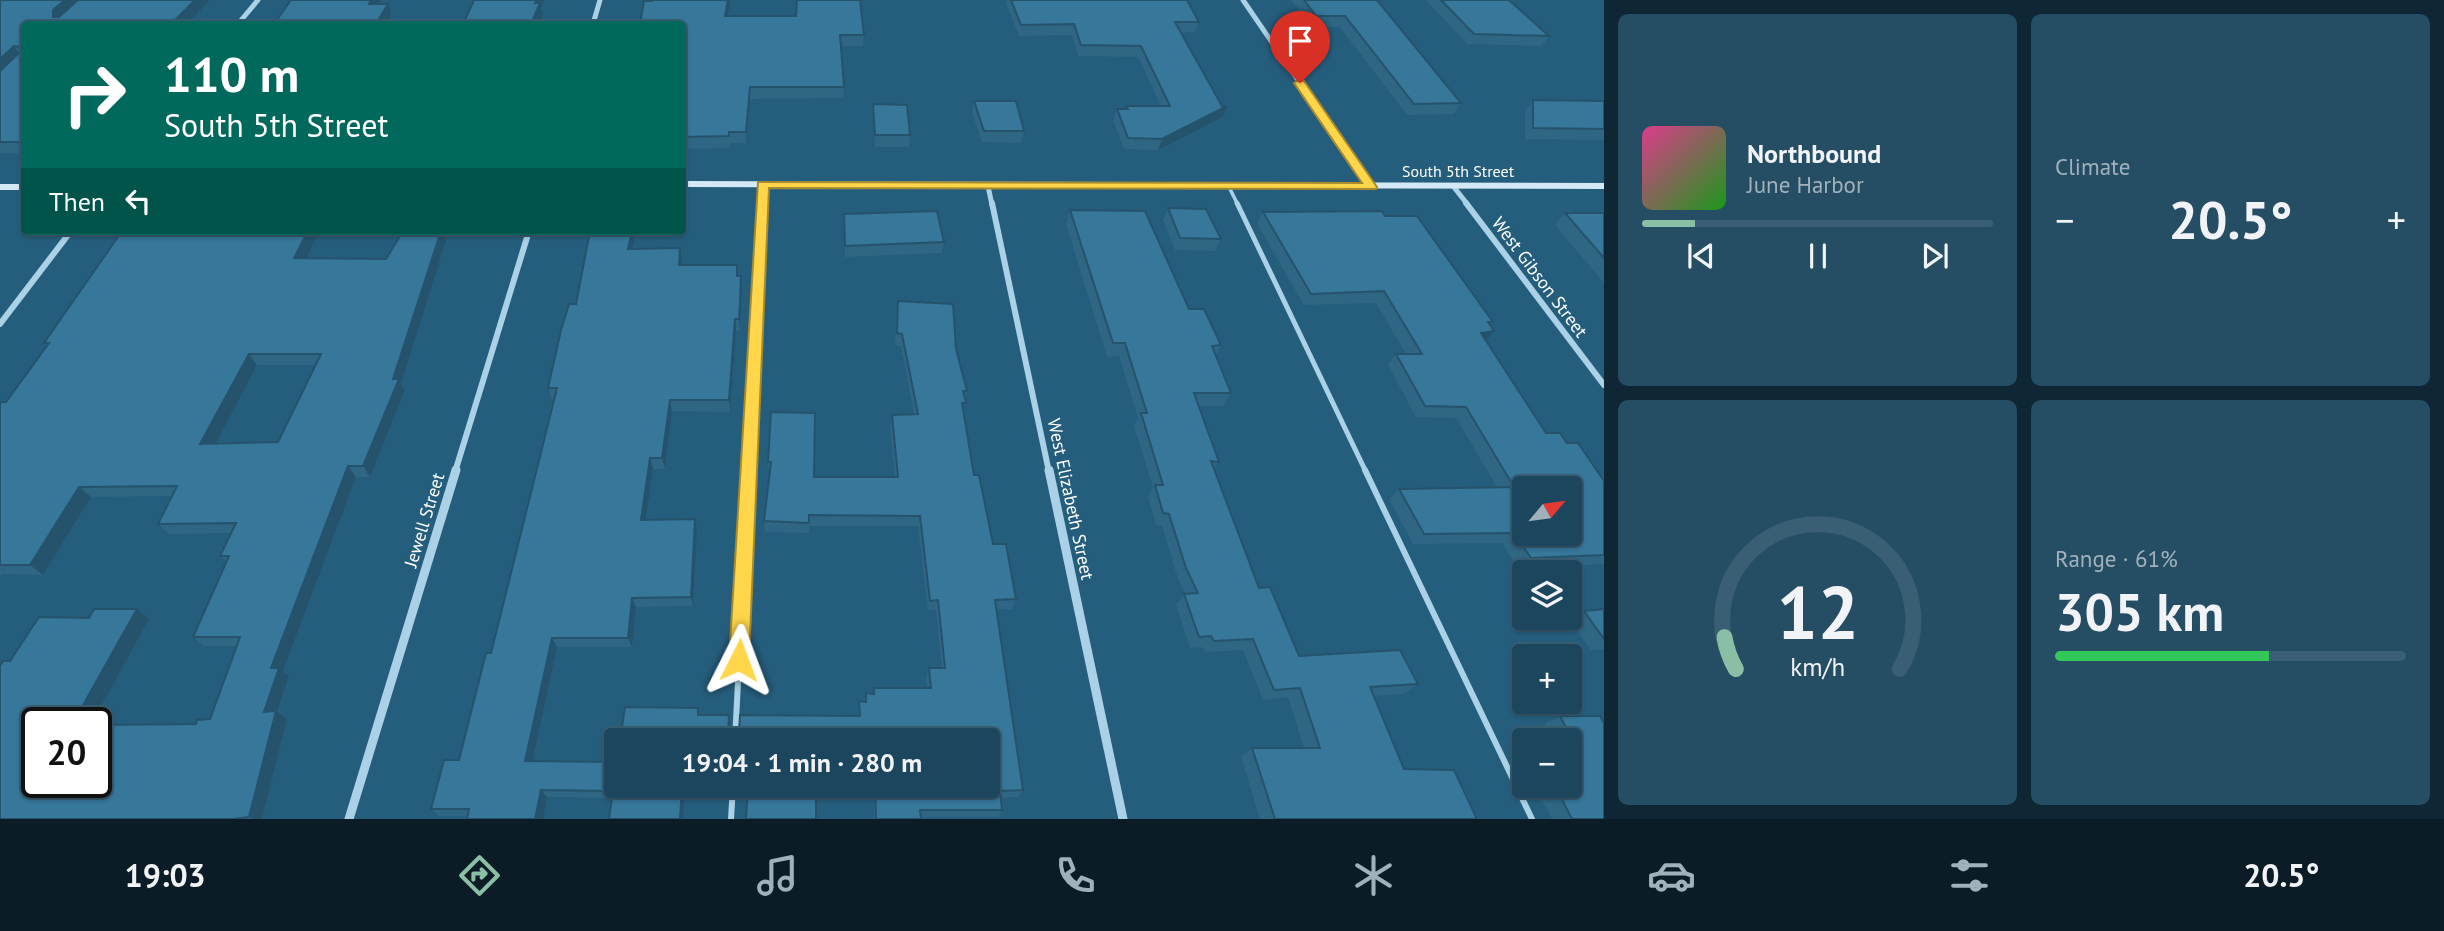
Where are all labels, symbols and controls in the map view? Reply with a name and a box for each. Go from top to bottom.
pin [1270,11,1330,83]
icon: arrive [1281,22,1319,60]
text: 110 m [164,42,299,106]
icon: right [49,49,140,140]
text: South 5th Street [164,104,388,146]
text: Northbound [1747,137,1881,170]
text: Climate [2055,152,2130,181]
street label: South 5th Street [1402,161,1515,181]
text: June Harbor [1747,170,1864,199]
icon: left [119,182,157,220]
text: Then [49,185,105,218]
text: 20.5° [2169,186,2292,253]
text: − [2055,195,2074,244]
text: + [2387,195,2406,244]
street label: West Gibson Street [1487,212,1593,342]
icon: previous [1682,237,1720,275]
icon: pause [1799,237,1837,275]
icon: next [1916,237,1954,275]
street label: West Elizabeth Street [1043,416,1099,582]
street label: Jewell Street [398,470,449,571]
north arrow [1512,476,1582,546]
map controls [1512,476,1582,798]
text: Range · 61% [2055,544,2178,573]
button: layers [1512,560,1582,630]
text: 12 [1776,565,1859,659]
text: 305 km [2055,578,2224,645]
position arrow [702,623,776,697]
button: + [1512,644,1582,714]
text: km/h [1790,650,1845,682]
speed limit sign: 20 [21,707,112,798]
button: − [1512,728,1582,798]
text: 19:04 · 1 min · 280 m [682,746,922,779]
icon: directions [455,851,504,900]
icon: music [753,851,802,900]
icon: phone [1051,851,1100,900]
icon: climate [1349,851,1398,900]
icon: car [1647,851,1696,900]
icon: filters [1945,851,1994,900]
text: 19:03 [125,854,206,896]
text: 20.5° [2243,854,2319,896]

